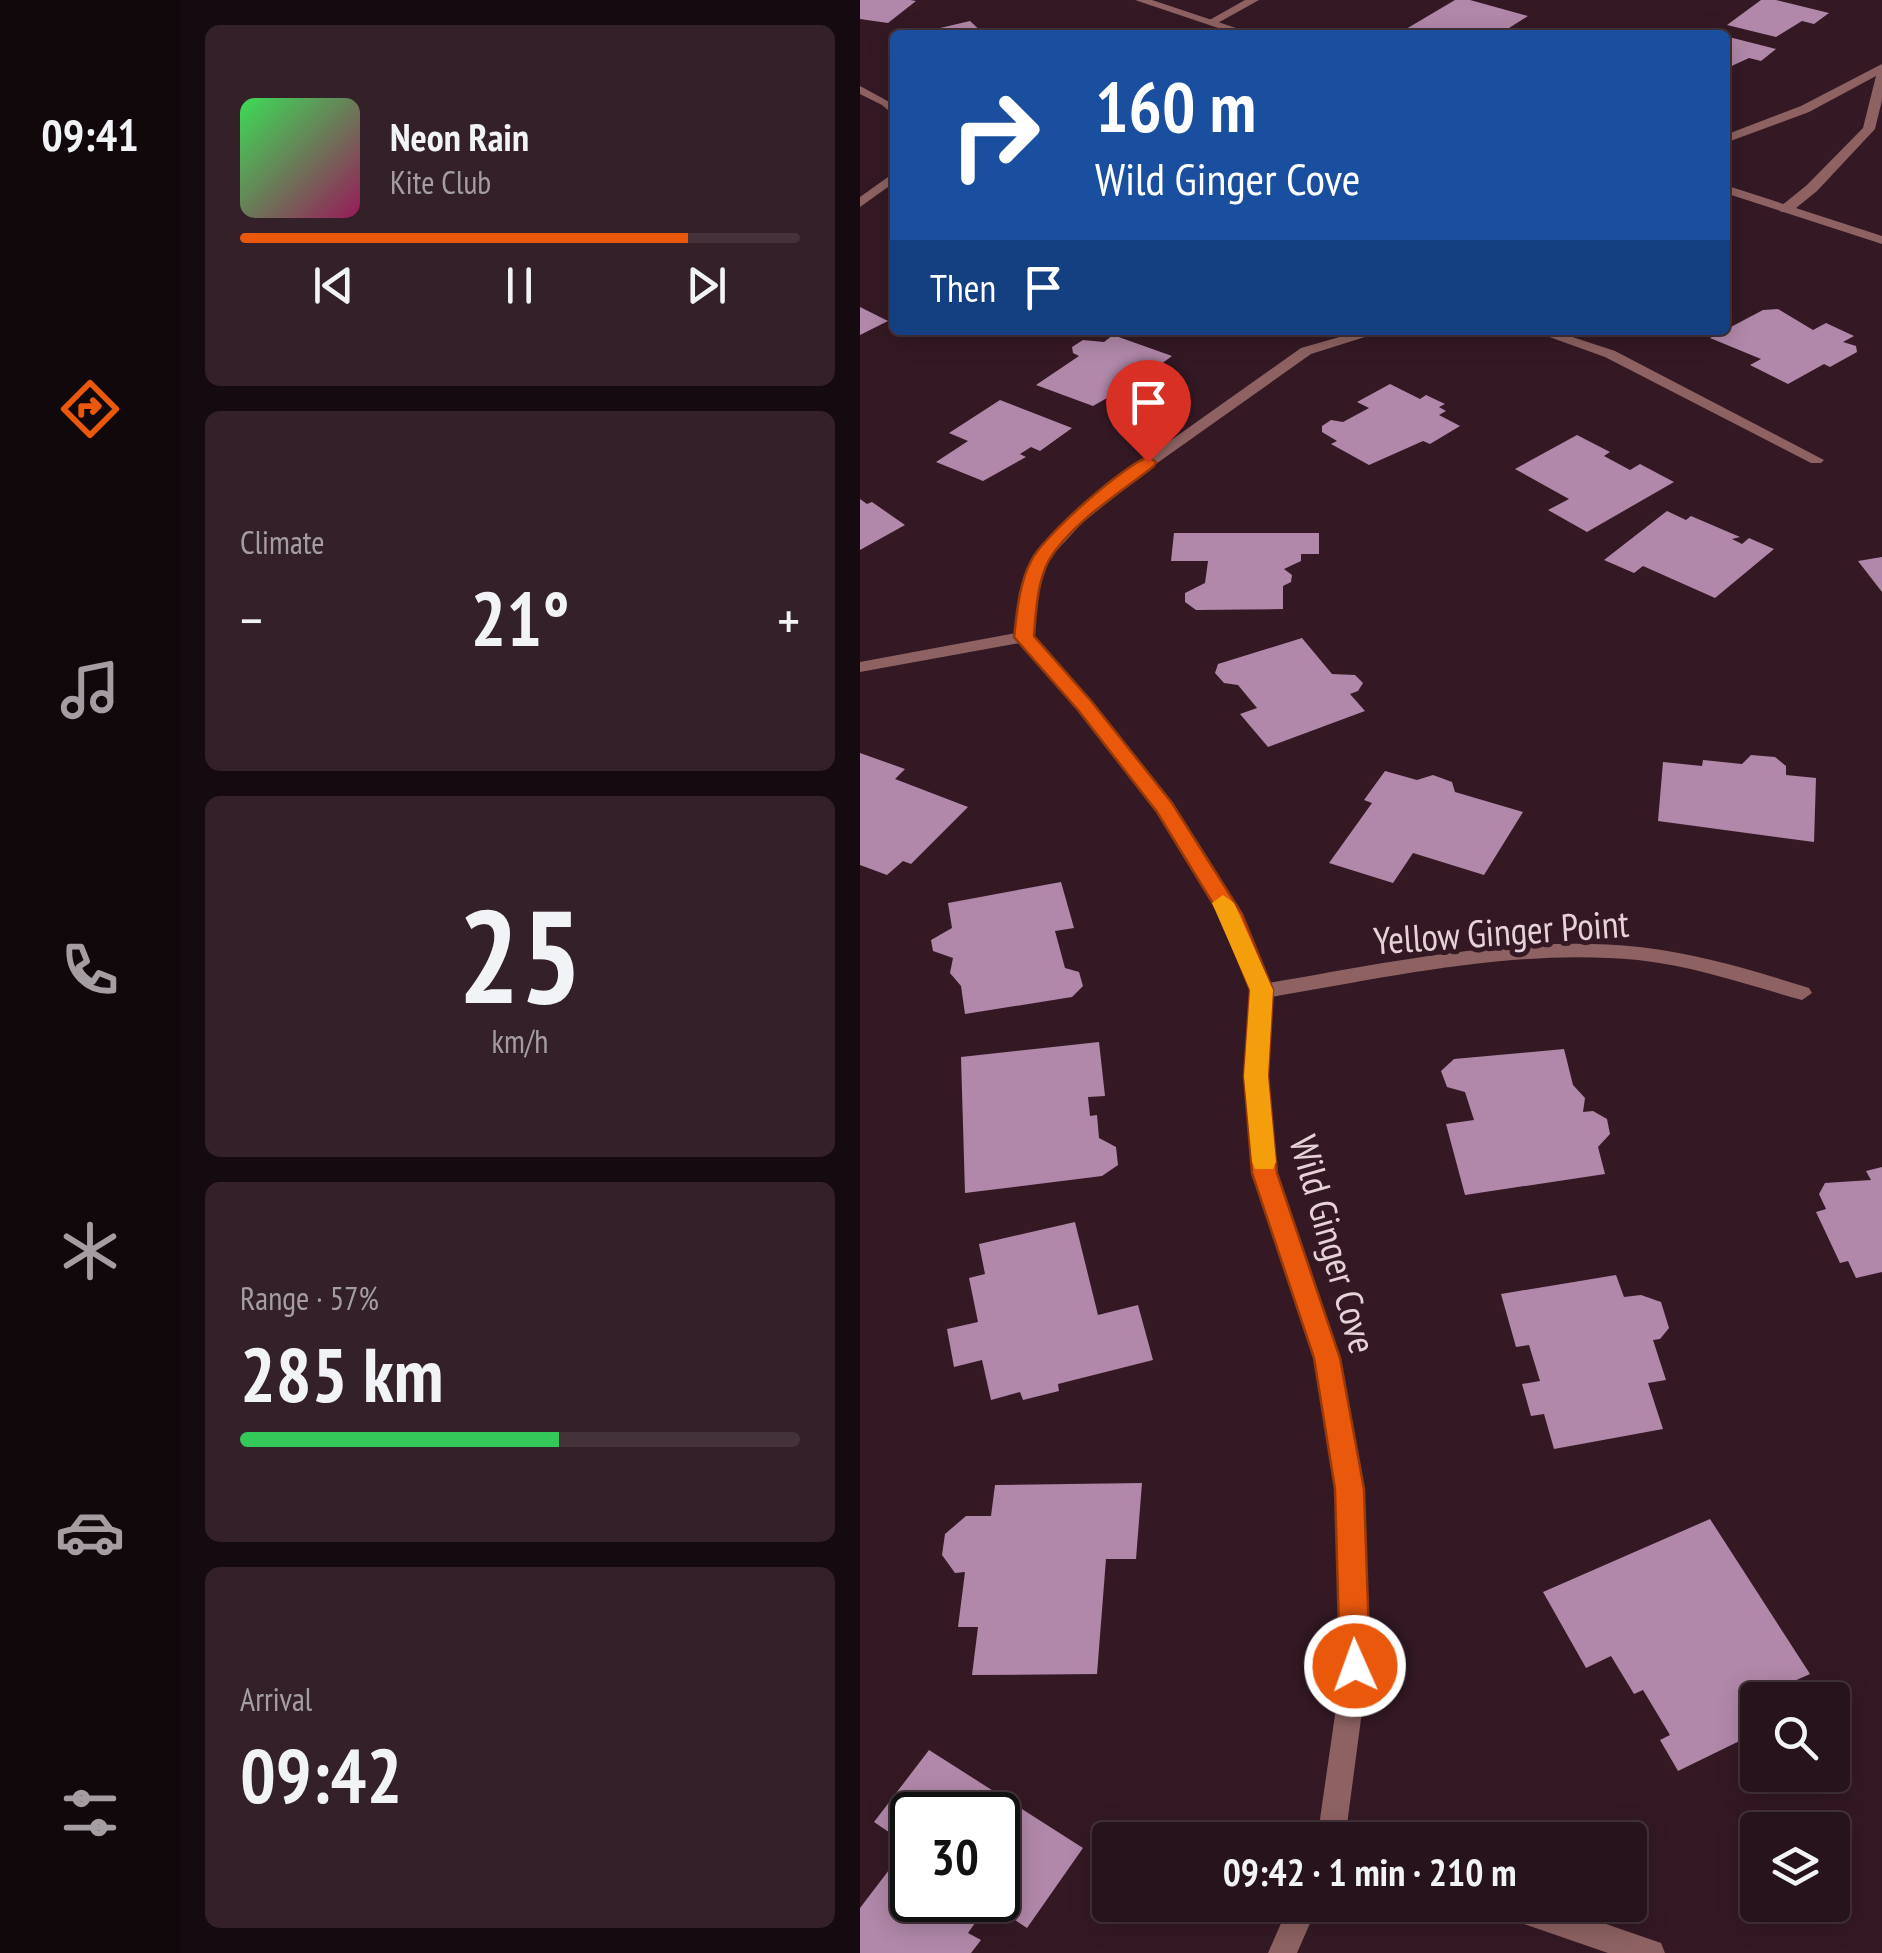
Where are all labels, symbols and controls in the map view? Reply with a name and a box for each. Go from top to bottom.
text: 160 m [1095,61,1256,151]
icon: right [930,70,1060,200]
text: 09:41 [41,105,139,163]
text: Neon Rain [390,112,529,161]
text: Wild Ginger Cove [1095,149,1360,207]
text: Kite Club [390,161,491,203]
icon: previous [306,258,361,313]
icon: pause [492,258,547,313]
icon: next [679,258,734,313]
icon: arrive [1016,260,1071,315]
text: Then [930,263,996,312]
pin [1106,360,1191,463]
icon: directions [55,374,125,444]
icon: arrive [1121,375,1176,430]
text: Climate [240,521,324,563]
text: 21° [470,570,570,667]
text: − [240,584,263,655]
text: + [777,584,800,655]
icon: music [55,655,125,725]
text: 25 [458,871,582,1039]
street label: Yellow Ginger Point [1372,898,1631,964]
icon: phone [55,935,125,1005]
text: km/h [492,1020,548,1062]
street label: Wild Ginger Cove [1280,1130,1388,1358]
icon: climate [55,1216,125,1286]
text: Range · 57% [240,1277,379,1319]
text: 285 km [240,1326,444,1423]
icon: car [55,1497,125,1567]
position arrow [1303,1614,1407,1718]
text: Arrival [240,1678,312,1720]
map controls [1740,1682,1850,1922]
button: search [1740,1682,1850,1792]
text: 09:42 [240,1727,402,1824]
icon: filters [55,1778,125,1848]
speed limit sign: 30 [890,1792,1020,1922]
button: layers [1740,1812,1850,1922]
text: 09:42 · 1 min · 210 m [1223,1847,1516,1896]

